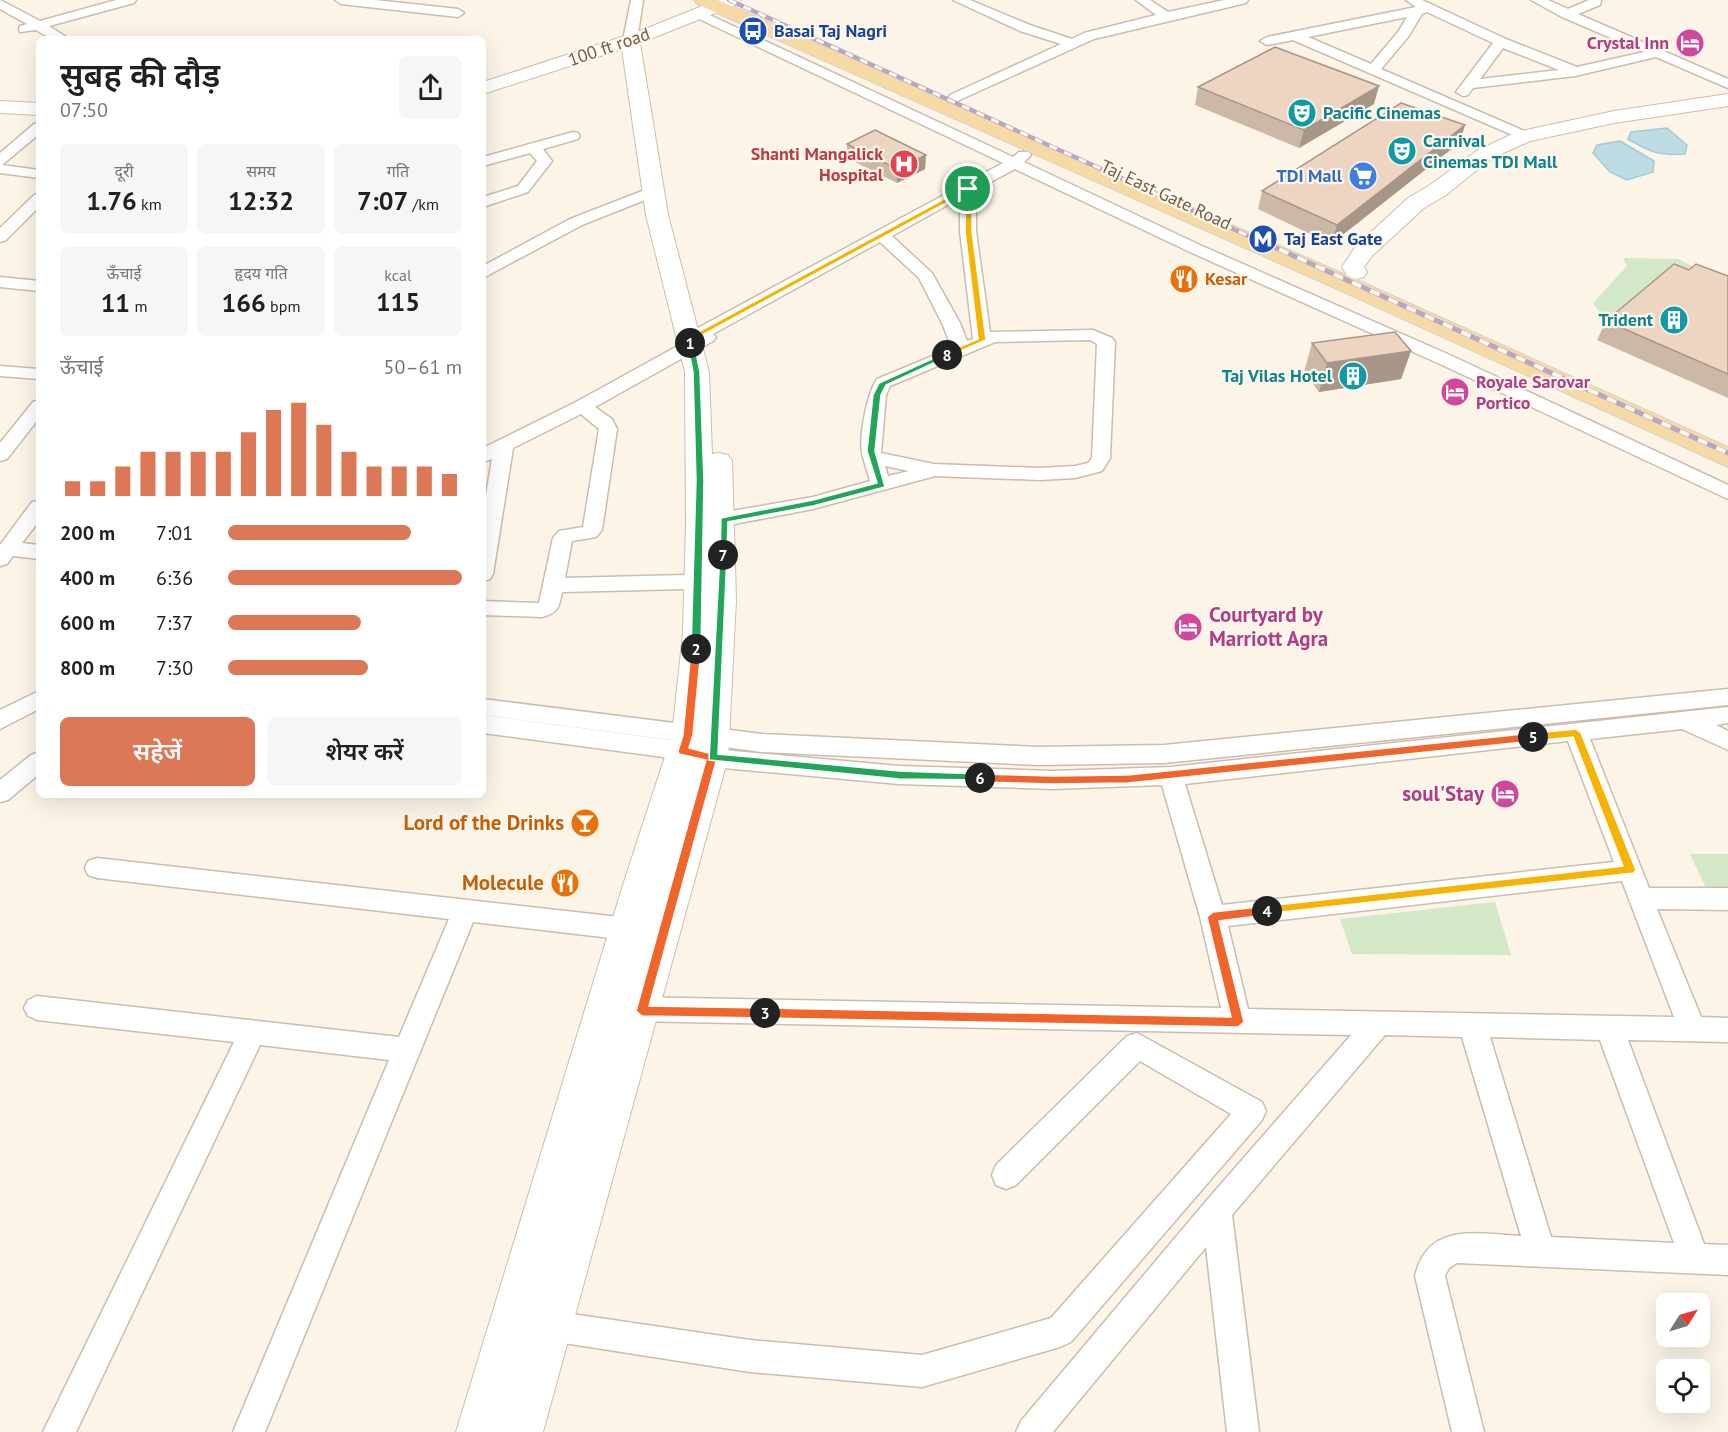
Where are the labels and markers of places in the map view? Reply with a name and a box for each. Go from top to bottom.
bus stop icon: Basai Taj Nagri [737,15,769,47]
place label: Basai Taj Nagri [774,19,887,42]
hotel icon: Crystal Inn [1674,27,1706,59]
place label: Crystal Inn [1587,31,1669,54]
theatre icon: Pacific Cinemas [1286,97,1318,129]
place label: Pacific Cinemas [1323,101,1441,124]
place label: Carnival Cinemas TDI Mall [1423,129,1558,173]
theatre icon: Carnival Cinemas TDI Mall [1386,135,1418,167]
place label: Shanti Mangalick Hospital [751,142,884,186]
hospital icon: Shanti Mangalick Hospital [888,148,920,180]
supermarket icon: TDI Mall [1347,160,1379,192]
pin [942,163,993,214]
place label: TDI Mall [1277,164,1343,187]
metro station icon: Taj East Gate [1247,223,1279,255]
place label: Taj East Gate [1284,227,1382,250]
restaurant icon: Kesar [1168,263,1200,295]
place label: Kesar [1205,267,1248,290]
building icon: Trident [1658,304,1690,336]
place label: Trident [1599,308,1654,331]
pin: 1 [675,328,705,358]
pin: 8 [932,340,962,370]
building icon: Taj Vilas Hotel [1337,360,1369,392]
place label: Taj Vilas Hotel [1222,364,1333,387]
place label: Royale Sarovar Portico [1476,370,1591,414]
hotel icon: Royale Sarovar Portico [1439,376,1471,408]
pin: 7 [708,540,738,570]
place label: Courtyard by Marriott Agra [1209,601,1328,652]
hotel icon: Courtyard by Marriott Agra [1172,611,1204,643]
pin: 2 [681,634,711,664]
pin: 5 [1518,722,1548,752]
pin: 6 [965,763,995,793]
hotel icon: soul'Stay [1489,778,1521,810]
place label: soul'Stay [1402,780,1485,807]
bar icon: Lord of the Drinks [569,807,601,839]
place label: Lord of the Drinks [404,809,564,836]
restaurant icon: Molecule [549,867,581,899]
place label: Molecule [462,869,544,896]
pin: 4 [1252,896,1282,926]
pin: 3 [750,998,780,1028]

